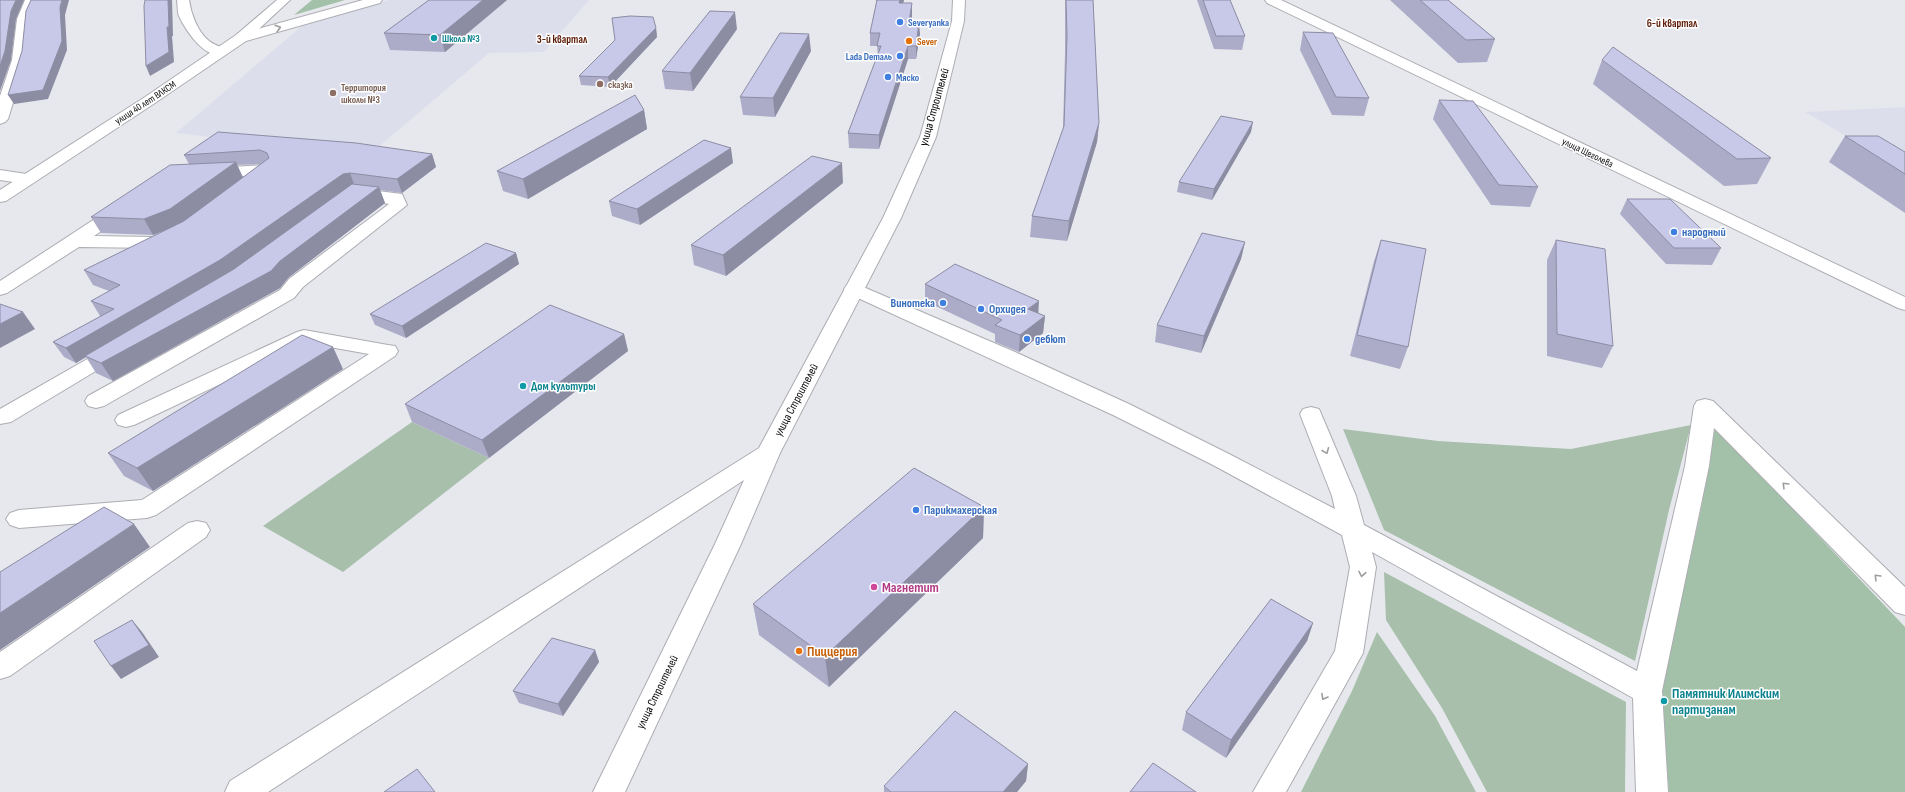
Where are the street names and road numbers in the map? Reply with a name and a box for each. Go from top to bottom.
street label: улица Строителей [916,66,953,148]
street label: улица 40 лет ВЛКСМ [113,79,178,127]
street label: улица Щеголева [1560,135,1615,170]
street label: улица Строителей [771,361,822,439]
street label: улица Строителей [633,653,682,732]

